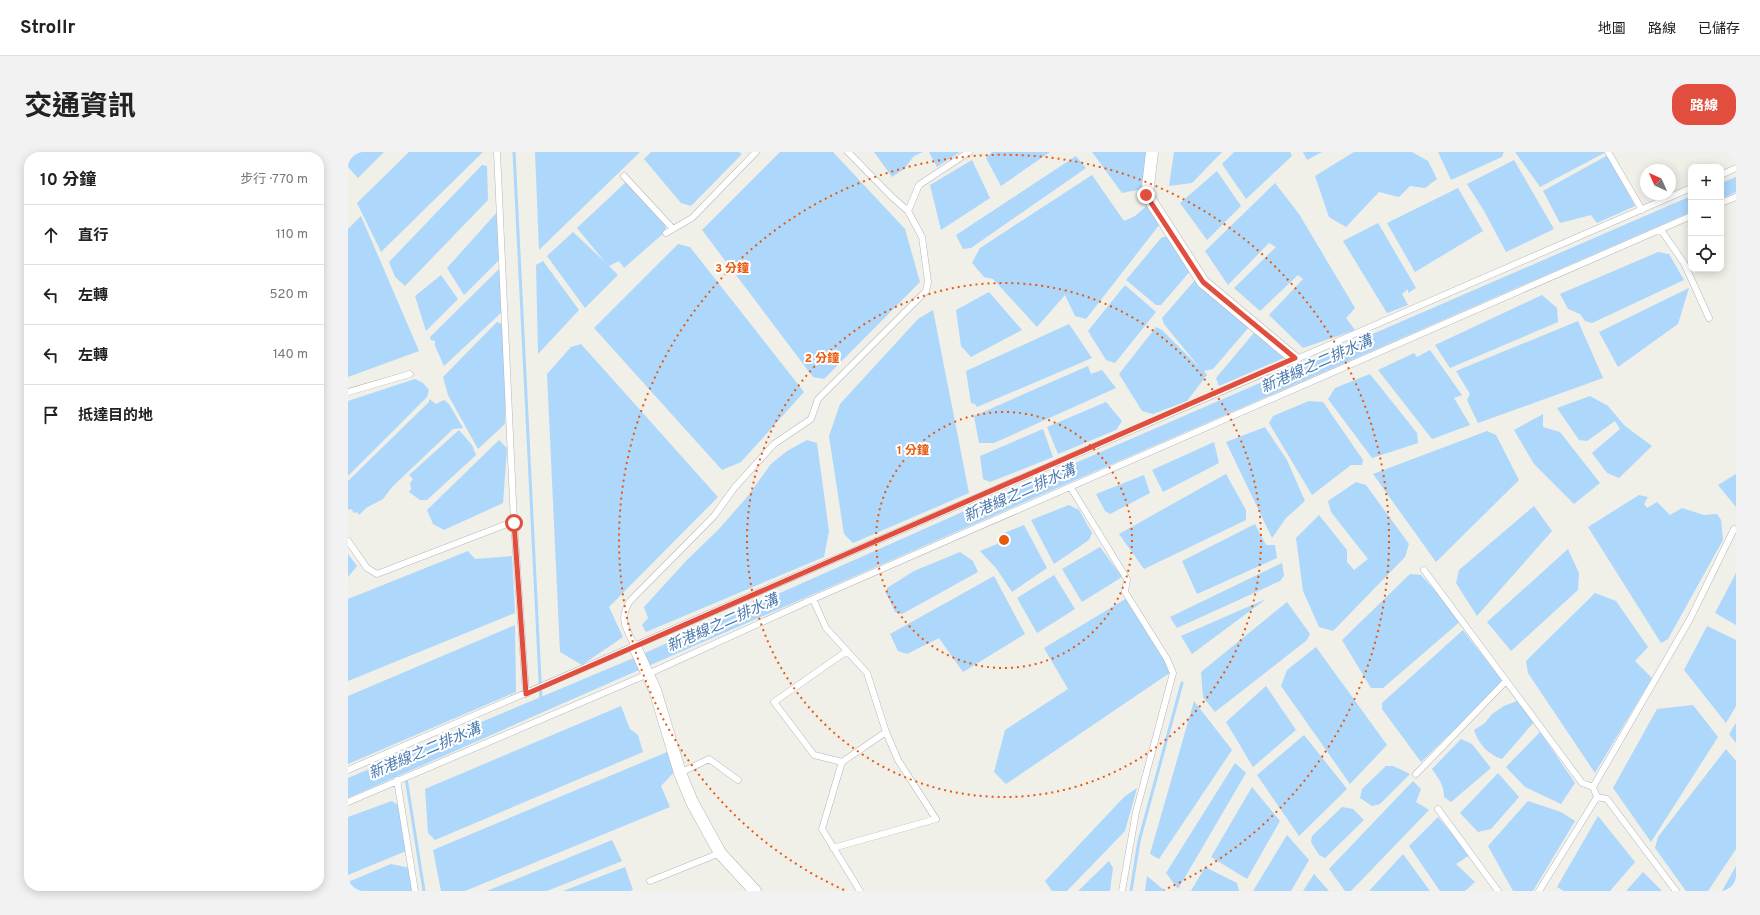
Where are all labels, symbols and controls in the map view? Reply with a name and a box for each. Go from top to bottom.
text: Strollr [20,16,75,40]
text: 地圖 [1598,21,1626,38]
text: 路線 [1648,21,1676,38]
text: 已儲存 [1698,21,1740,38]
button: 路線 [1672,84,1736,125]
text: 交通資訊 [24,90,136,126]
north arrow [1640,164,1676,200]
map controls [1688,164,1724,272]
button: + [1688,164,1724,200]
text: 10 分鐘 [40,170,96,192]
text: 步行 · 770 m [240,172,308,188]
route end [1137,186,1155,204]
button: − [1688,200,1724,236]
icon: ahead [40,224,62,246]
text: 直行 [78,227,108,246]
text: 110 m [276,227,308,243]
button: locate [1688,236,1724,272]
text: 3 分鐘 [715,261,749,277]
icon: left [40,284,62,306]
text: 左轉 [78,287,108,306]
text: 520 m [270,287,308,303]
water label: 新港線之二排水溝 [1258,331,1377,398]
icon: left [40,344,62,366]
text: 左轉 [78,347,108,366]
text: 140 m [273,347,308,363]
text: 2 分鐘 [805,351,839,367]
icon: arrive [40,404,62,426]
text: 抵達目的地 [78,407,153,426]
text: 1 分鐘 [897,443,929,459]
water label: 新港線之二排水溝 [961,460,1080,527]
route start [505,514,523,532]
centre of rings [997,533,1011,547]
water label: 新港線之二排水溝 [664,590,783,657]
water label: 新港線之二排水溝 [366,719,486,784]

